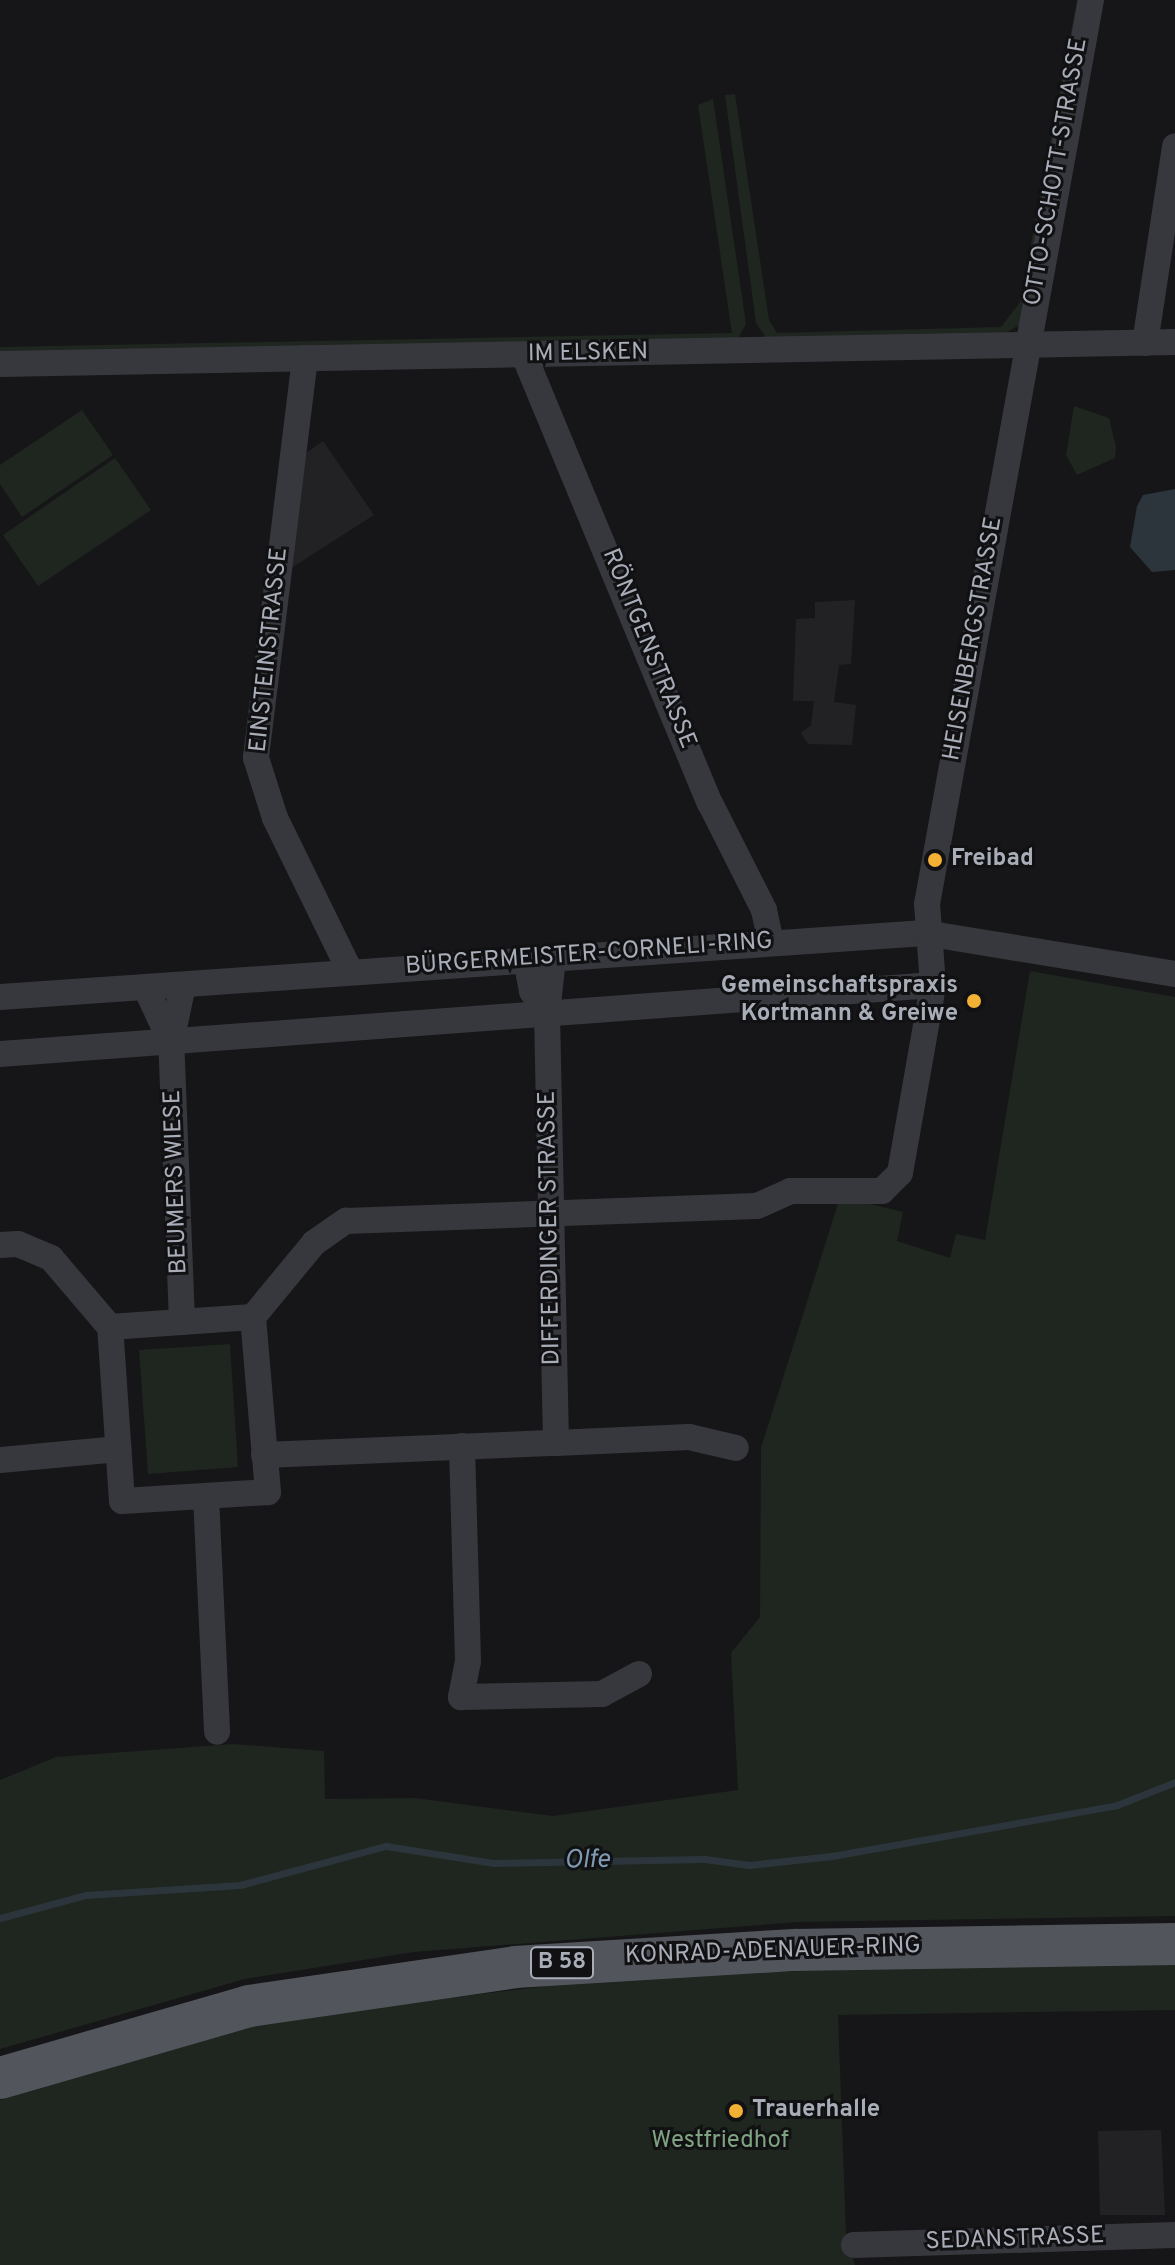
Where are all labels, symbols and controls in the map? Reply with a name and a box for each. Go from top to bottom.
street label: OTTO-SCHOTT-STRASSE [1019,36,1095,308]
street label: IM ELSKEN [528,339,648,369]
street label: HEISENBERGSTRASSE [938,515,1010,763]
street label: RÖNTGENSTRASSE [595,545,701,753]
street label: EINSTEINSTRASSE [245,546,295,754]
place label: Freibad [951,846,1034,874]
marker: Freibad [926,851,944,869]
street label: BÜRGERMEISTER-CORNELI-RING [404,928,774,982]
place label: Gemeinschaftspraxis Kortmann & Greiwe [721,973,958,1029]
marker: Gemeinschaftspraxis Kortmann & Greiwe [965,992,983,1010]
street label: BEUMERS WIESE [159,1089,195,1275]
street label: DIFFERDINGER STRASSE [534,1091,568,1365]
water label: Olfe [564,1845,610,1877]
street label: KONRAD-ADENAUER-RING [625,1932,921,1972]
road number: B 58 [530,1945,594,1981]
place label: Trauerhalle [752,2097,880,2125]
marker: Trauerhalle [727,2102,745,2120]
park label: Westfriedhof [651,2128,789,2156]
street label: SEDANSTRASSE [925,2222,1105,2258]

